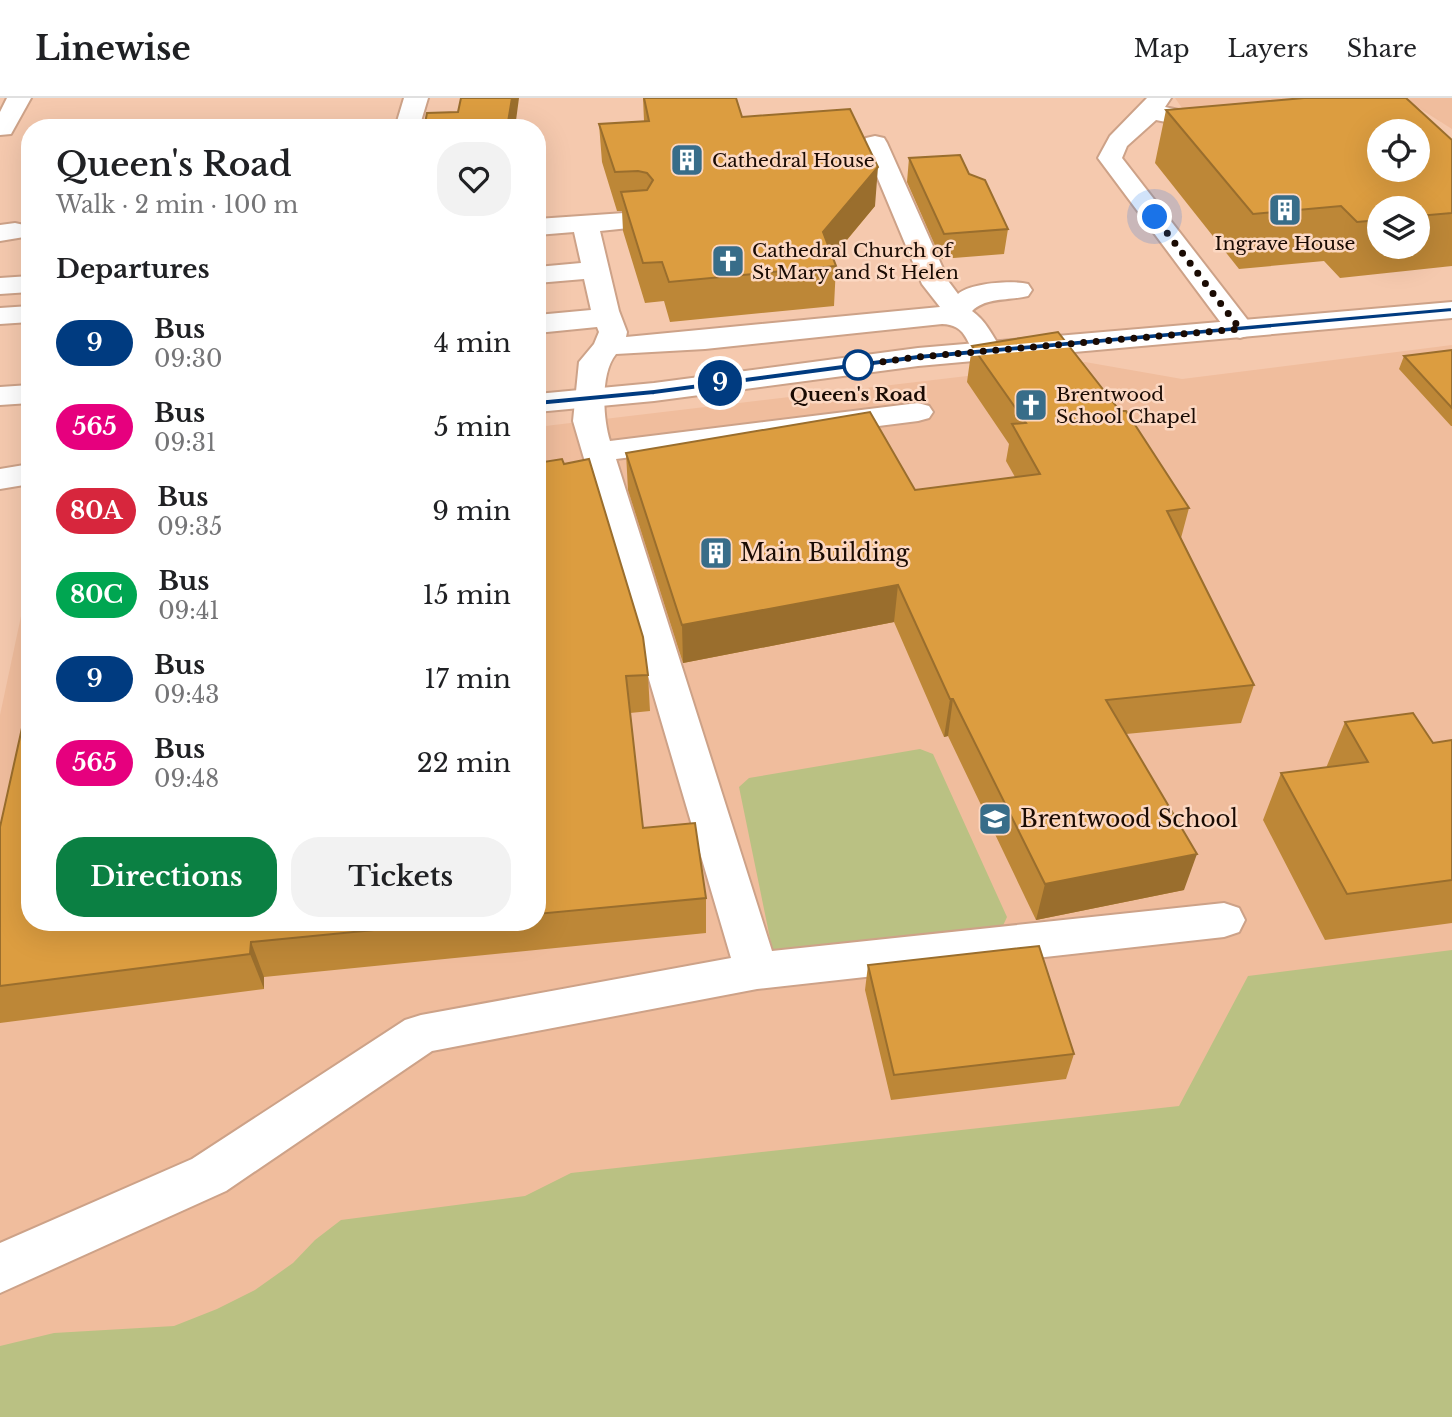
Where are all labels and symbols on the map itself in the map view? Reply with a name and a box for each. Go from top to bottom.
building icon: Cathedral House [668,141,706,179]
place label: Cathedral House [712,149,875,172]
building icon: Ingrave House [1266,191,1304,229]
your location [1137,199,1172,234]
place label: Ingrave House [1215,232,1355,255]
place label: Cathedral Church of St Mary and St Helen [752,239,959,284]
church icon: Cathedral Church of St Mary and St Helen [709,242,747,280]
marker: Queen's Road [843,350,873,380]
line badge: 9 [697,360,743,406]
place label: Queen's Road [790,383,926,406]
place label: Brentwood School Chapel [1056,383,1197,428]
church icon: Brentwood School Chapel [1012,386,1050,424]
building icon: Main Building [697,534,735,572]
place label: Main Building [740,539,910,567]
school or university icon: Brentwood School [976,800,1014,838]
place label: Brentwood School [1020,805,1238,833]

